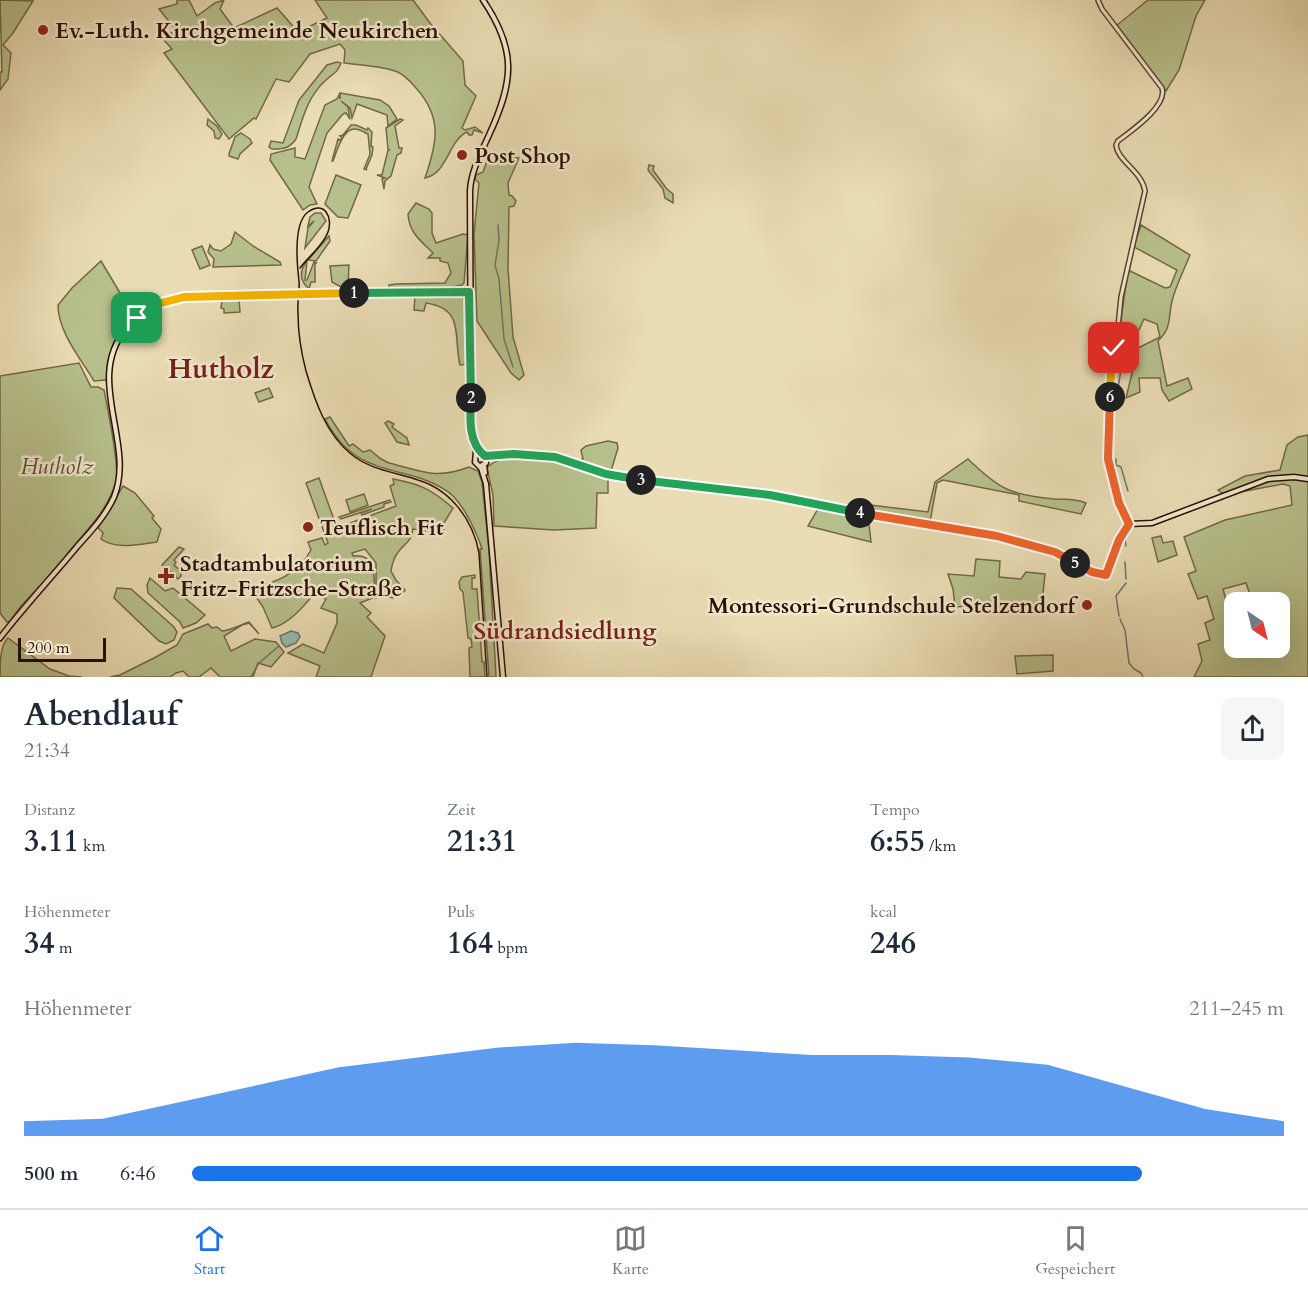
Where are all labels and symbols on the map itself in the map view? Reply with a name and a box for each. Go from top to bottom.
place label: Ev.-Luth. Kirchgemeinde Neukirchen [55,16,439,46]
marker: Ev.-Luth. Kirchgemeinde Neukirchen [36,23,50,37]
place label: Post Shop [474,141,571,171]
marker: Post Shop [455,148,469,162]
pin: 1 [339,278,369,308]
pin [111,292,162,343]
pin [1088,322,1139,373]
district label: Hutholz [168,350,275,388]
pin: 6 [1095,382,1125,412]
pin: 2 [456,383,486,413]
park label: Hutholz [20,452,94,482]
pin: 3 [626,465,656,495]
pin: 4 [845,498,875,528]
place label: Teuflisch Fit [320,513,444,543]
marker: Teuflisch Fit [301,520,315,534]
pin: 5 [1060,548,1090,578]
place label: Stadtambulatorium Fritz-Fritzsche-Straße [180,549,402,604]
marker: Stadtambulatorium Fritz-Fritzsche-Straße [157,567,175,585]
place label: Montessori-Grundschule Stelzendorf [708,591,1078,621]
north arrow [1224,592,1290,658]
marker: Montessori-Grundschule Stelzendorf [1080,598,1094,612]
district label: Südrandsiedlung [474,615,657,648]
scale bar [18,635,106,662]

